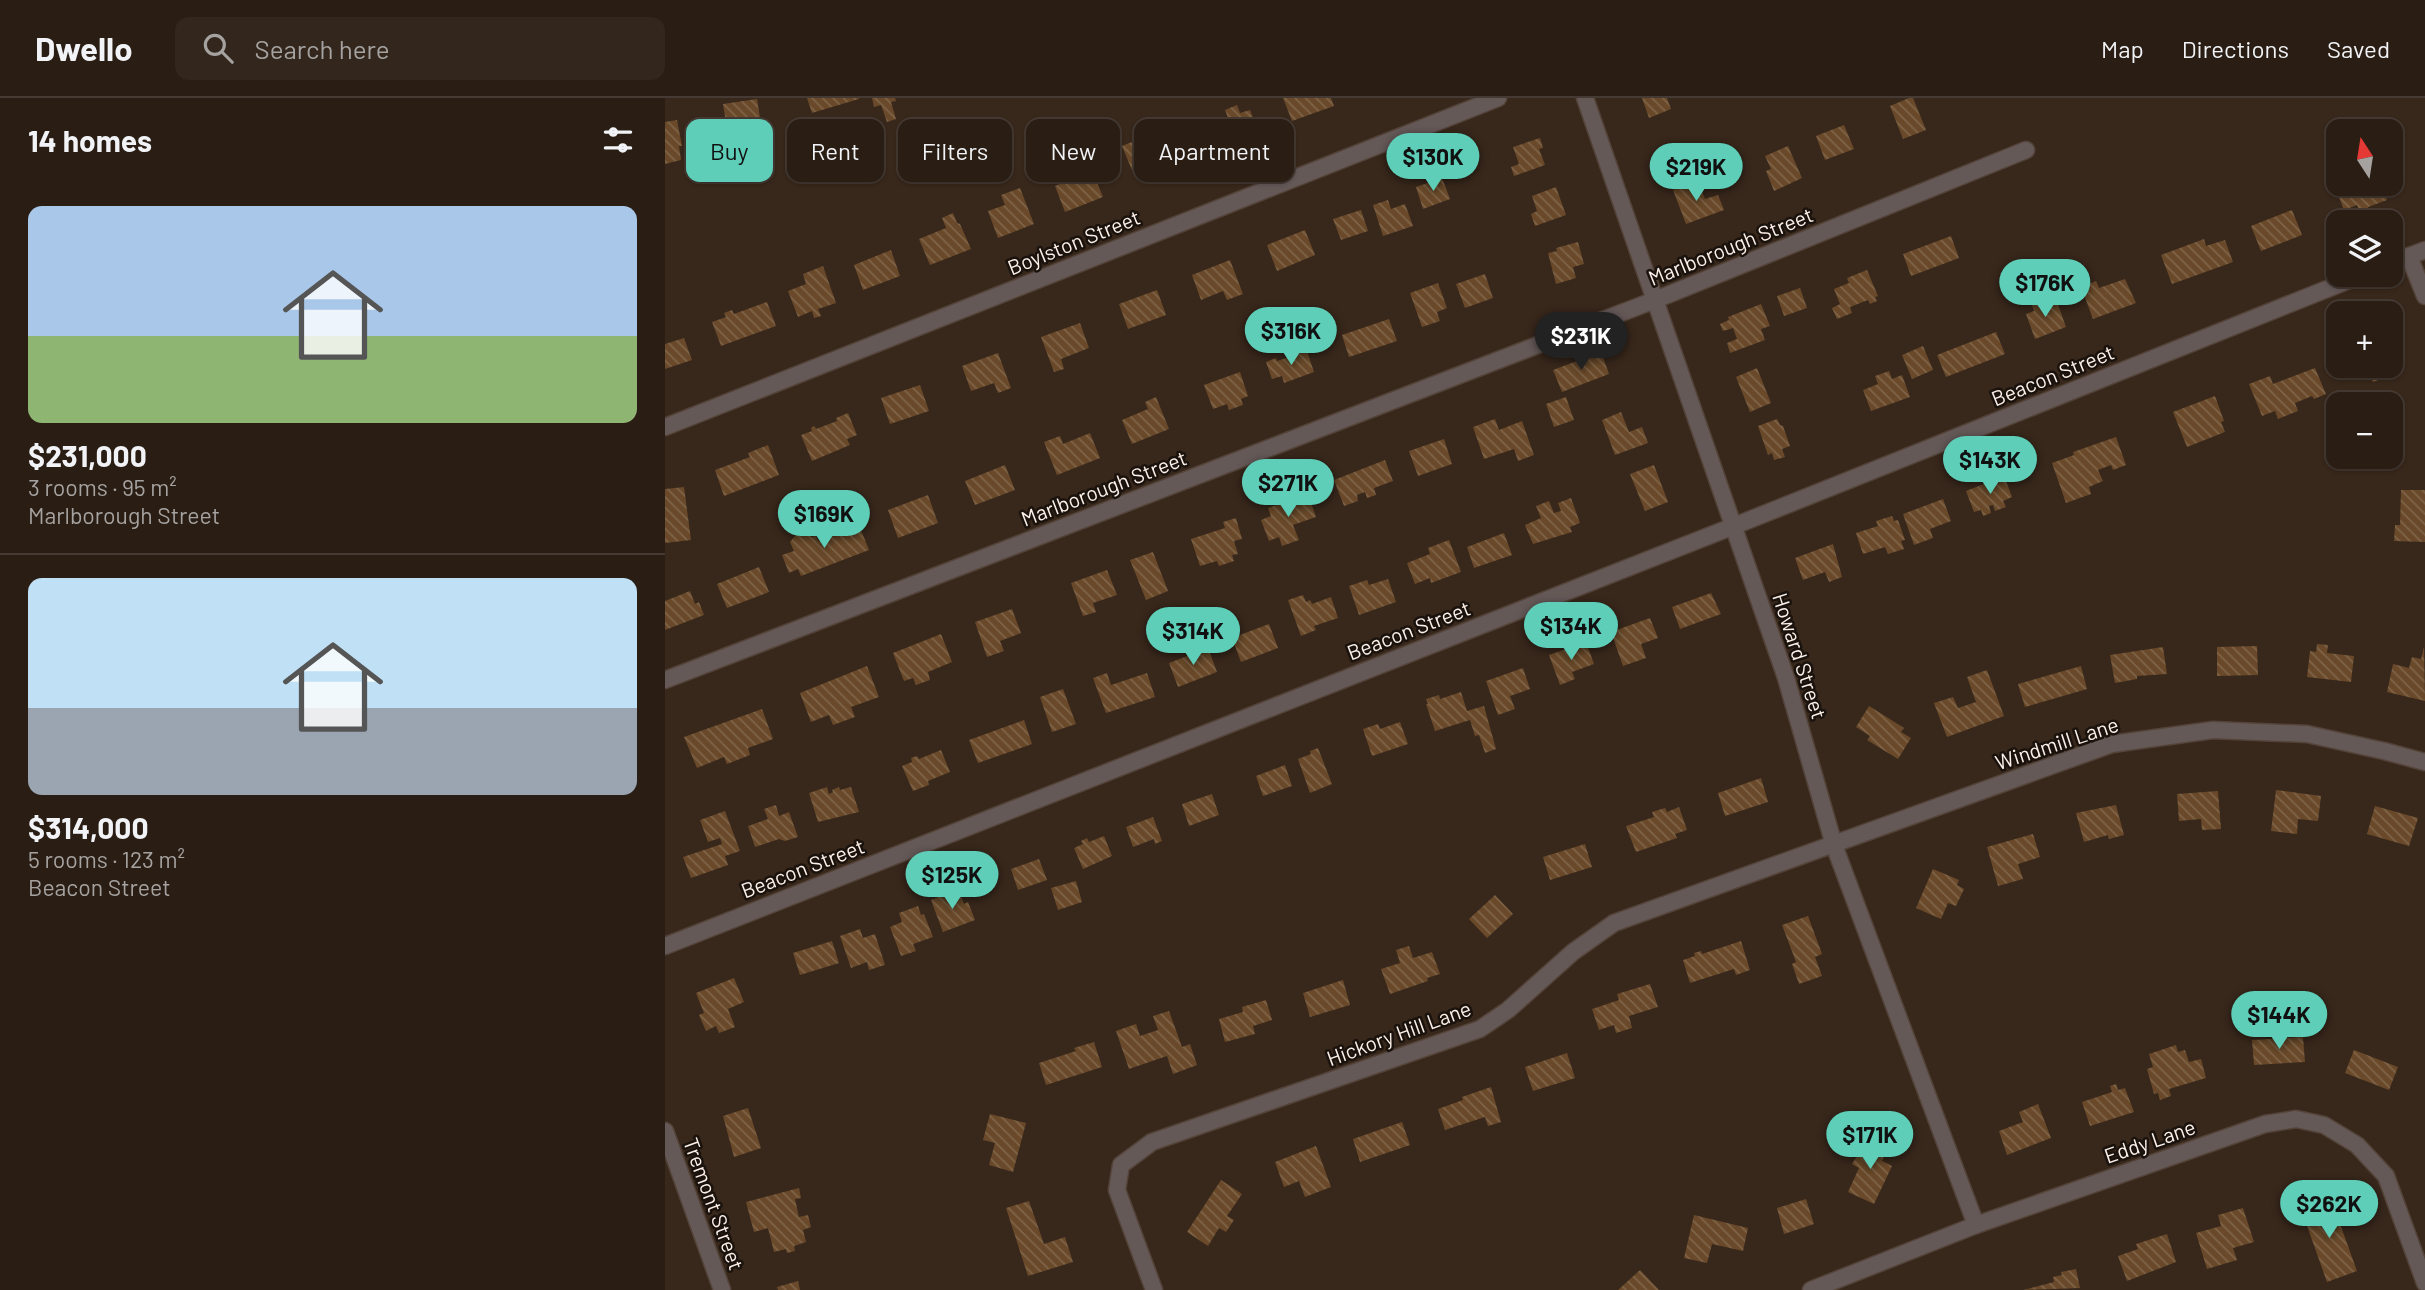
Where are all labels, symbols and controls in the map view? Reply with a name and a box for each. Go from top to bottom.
search box [175,17,665,80]
text: Dwello [35,28,133,68]
icon: search [199,29,237,67]
text: Search here [255,33,390,64]
text: Map [2101,34,2144,63]
text: Directions [2182,34,2289,63]
text: Saved [2327,34,2390,63]
chip: Buy [686,119,773,182]
chip: Rent [787,119,884,182]
chip: Filters [898,119,1012,182]
chip: New [1026,119,1120,182]
chip: Apartment [1134,119,1294,182]
north arrow [2326,119,2403,196]
map controls [2326,119,2403,469]
icon: filters [599,121,637,159]
text: 14 homes [28,122,152,158]
pin: $130K [1384,134,1482,193]
text: $130K [1402,142,1464,170]
pin: $219K [1647,144,1745,203]
text: $219K [1666,152,1726,180]
street label: Marlborough Street [1644,201,1816,290]
street label: Boylston Street [1004,204,1143,280]
button: layers [2326,210,2403,287]
icon: home [270,252,396,378]
pin: $176K [1996,260,2094,319]
text: $176K [2015,268,2075,296]
button: + [2326,301,2403,378]
pin: $316K [1242,308,1340,367]
pin: $231K [1532,313,1630,372]
text: $316K [1261,316,1321,344]
text: $231K [1551,321,1611,349]
street label: Beacon Street [1987,339,2117,411]
button: − [2326,392,2403,469]
pin: $143K [1941,436,2039,496]
text: $231,000 [28,437,147,473]
street label: Marlborough Street [1017,445,1190,531]
text: $143K [1959,445,2021,473]
pin: $271K [1239,460,1337,519]
text: $271K [1258,468,1318,496]
text: 3 rooms · 95 m² [28,473,177,501]
pin: $169K [775,490,873,550]
text: $169K [794,499,854,527]
text: Marlborough Street [28,501,220,529]
street label: Howard Street [1768,589,1833,722]
street label: Beacon Street [1343,595,1474,665]
pin: $134K [1522,602,1620,662]
pin: $314K [1144,608,1242,667]
text: $134K [1540,611,1602,639]
text: $314K [1162,616,1224,644]
icon: home [270,624,396,750]
street label: Windmill Lane [1992,711,2121,774]
text: $314,000 [28,809,149,845]
street label: Beacon Street [737,833,868,903]
text: 5 rooms · 123 m² [28,845,185,873]
pin: $125K [903,852,1001,911]
text: $125K [922,860,982,888]
text: Beacon Street [28,873,171,901]
pin: $144K [2230,992,2328,1051]
street label: Hickory Hill Lane [1323,995,1474,1070]
text: $144K [2247,1000,2311,1028]
pin: $171K [1821,1112,1919,1171]
street label: Eddy Lane [2101,1113,2198,1168]
text: $171K [1842,1120,1898,1148]
street label: Tremont Street [679,1134,750,1273]
pin: $262K [2280,1180,2378,1240]
text: $262K [2296,1189,2362,1217]

